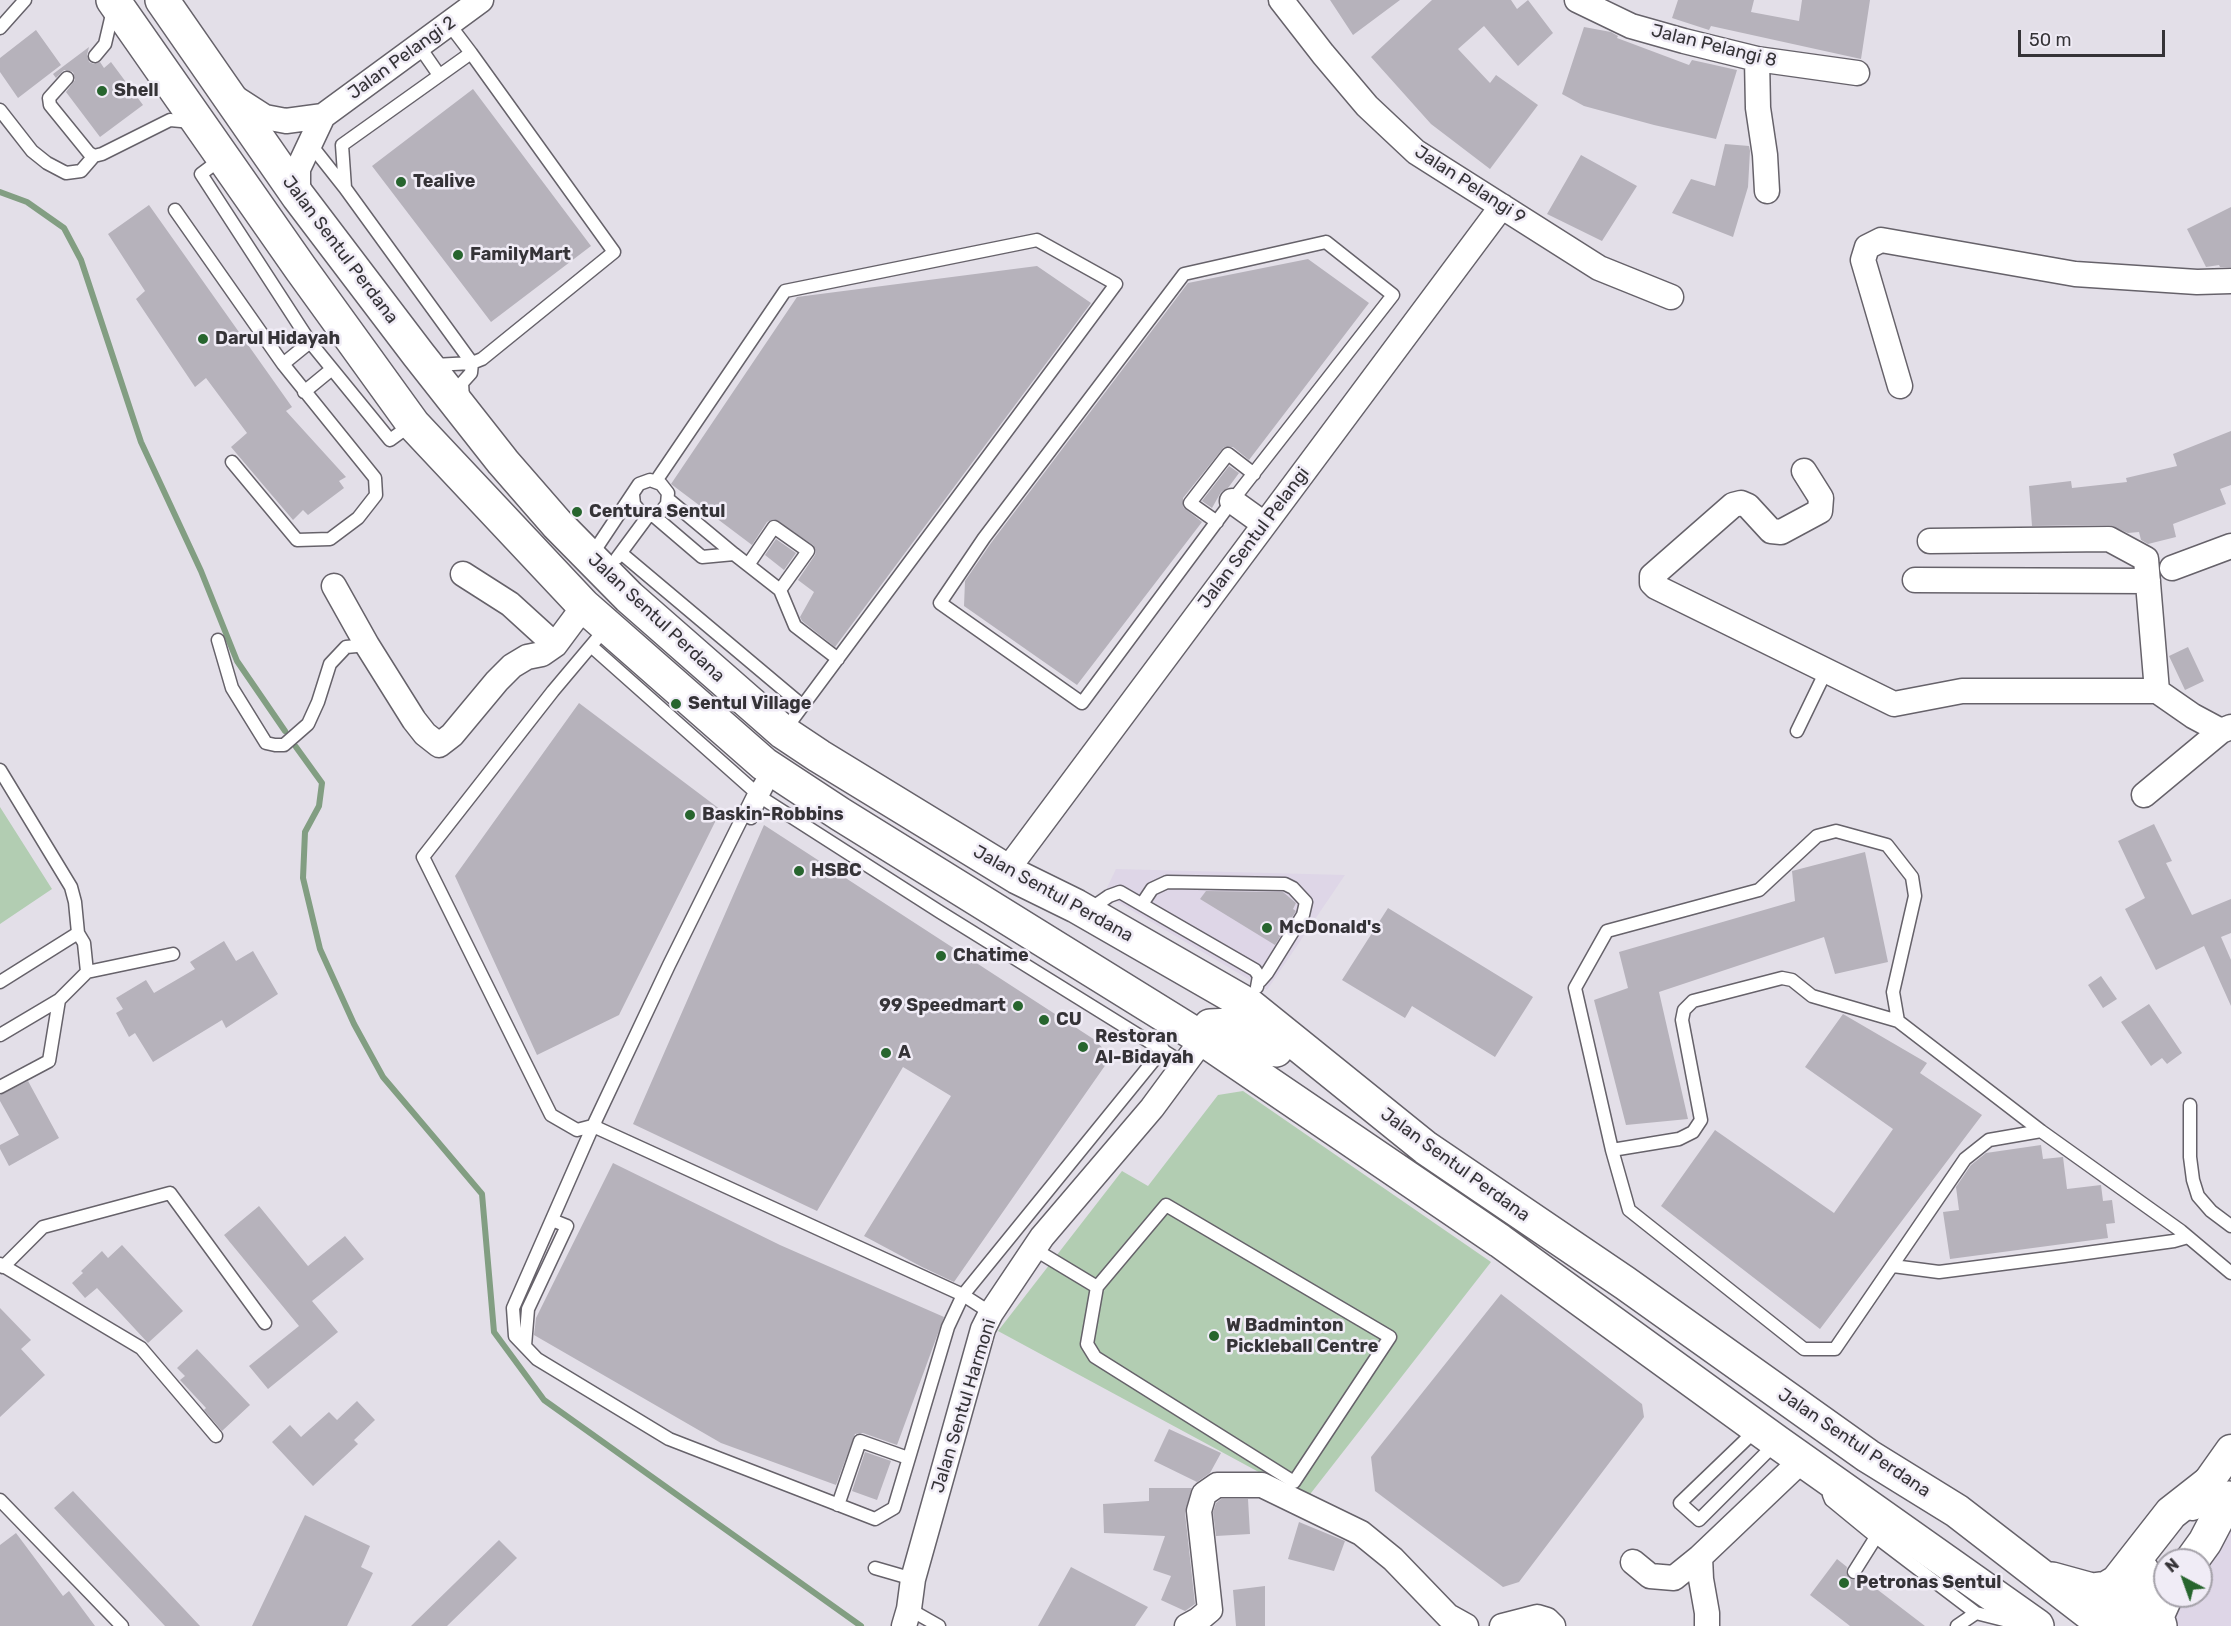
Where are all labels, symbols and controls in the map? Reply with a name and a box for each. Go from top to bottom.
street label: Jalan Pelangi 2 [344,12,460,104]
scale bar [2021,18,2168,56]
street label: Jalan Pelangi 8 [1649,20,1779,72]
text: 50 m [2029,29,2072,51]
place label: Shell [114,80,159,102]
marker: Shell [95,84,109,98]
street label: Jalan Pelangi 9 [1411,141,1529,229]
place label: Tealive [413,171,475,193]
street label: Jalan Sentul Perdana [277,172,403,328]
marker: Tealive [394,175,408,189]
place label: FamilyMart [470,244,571,266]
marker: FamilyMart [451,248,465,262]
place label: Darul Hidayah [215,328,340,350]
marker: Darul Hidayah [196,332,210,346]
street label: Jalan Sentul Pelangi [1194,463,1314,613]
place label: Centura Sentul [589,501,725,523]
marker: Centura Sentul [570,505,584,519]
street label: Jalan Sentul Perdana [583,549,729,687]
place label: Sentul Village [688,693,811,715]
marker: Sentul Village [669,697,683,711]
place label: Baskin-Robbins [702,804,844,826]
marker: Baskin-Robbins [683,808,697,822]
street label: Jalan Sentul Perdana [969,841,1137,947]
place label: HSBC [811,860,862,882]
marker: HSBC [792,864,806,878]
place label: McDonald's [1279,917,1381,939]
marker: McDonald's [1260,921,1274,935]
place label: Chatime [953,945,1029,967]
marker: Chatime [934,949,948,963]
place label: 99 Speedmart [879,995,1006,1017]
marker: 99 Speedmart [1011,999,1025,1013]
place label: CU [1056,1009,1082,1031]
marker: CU [1037,1013,1051,1027]
place label: Restoran Al-Bidayah [1095,1026,1194,1068]
marker: Restoran Al-Bidayah [1076,1040,1090,1054]
place label: A [898,1042,911,1064]
marker: A [879,1046,893,1060]
street label: Jalan Sentul Perdana [1376,1104,1534,1226]
place label: W Badminton Pickleball Centre [1226,1315,1378,1358]
street label: Jalan Sentul Harmoni [927,1316,1001,1496]
marker: W Badminton Pickleball Centre [1207,1329,1221,1343]
street label: Jalan Sentul Perdana [1774,1384,1934,1502]
north arrow [2153,1548,2213,1608]
text: N [2162,1555,2183,1576]
place label: Petronas Sentul [1856,1572,2001,1594]
marker: Petronas Sentul [1837,1576,1851,1590]

